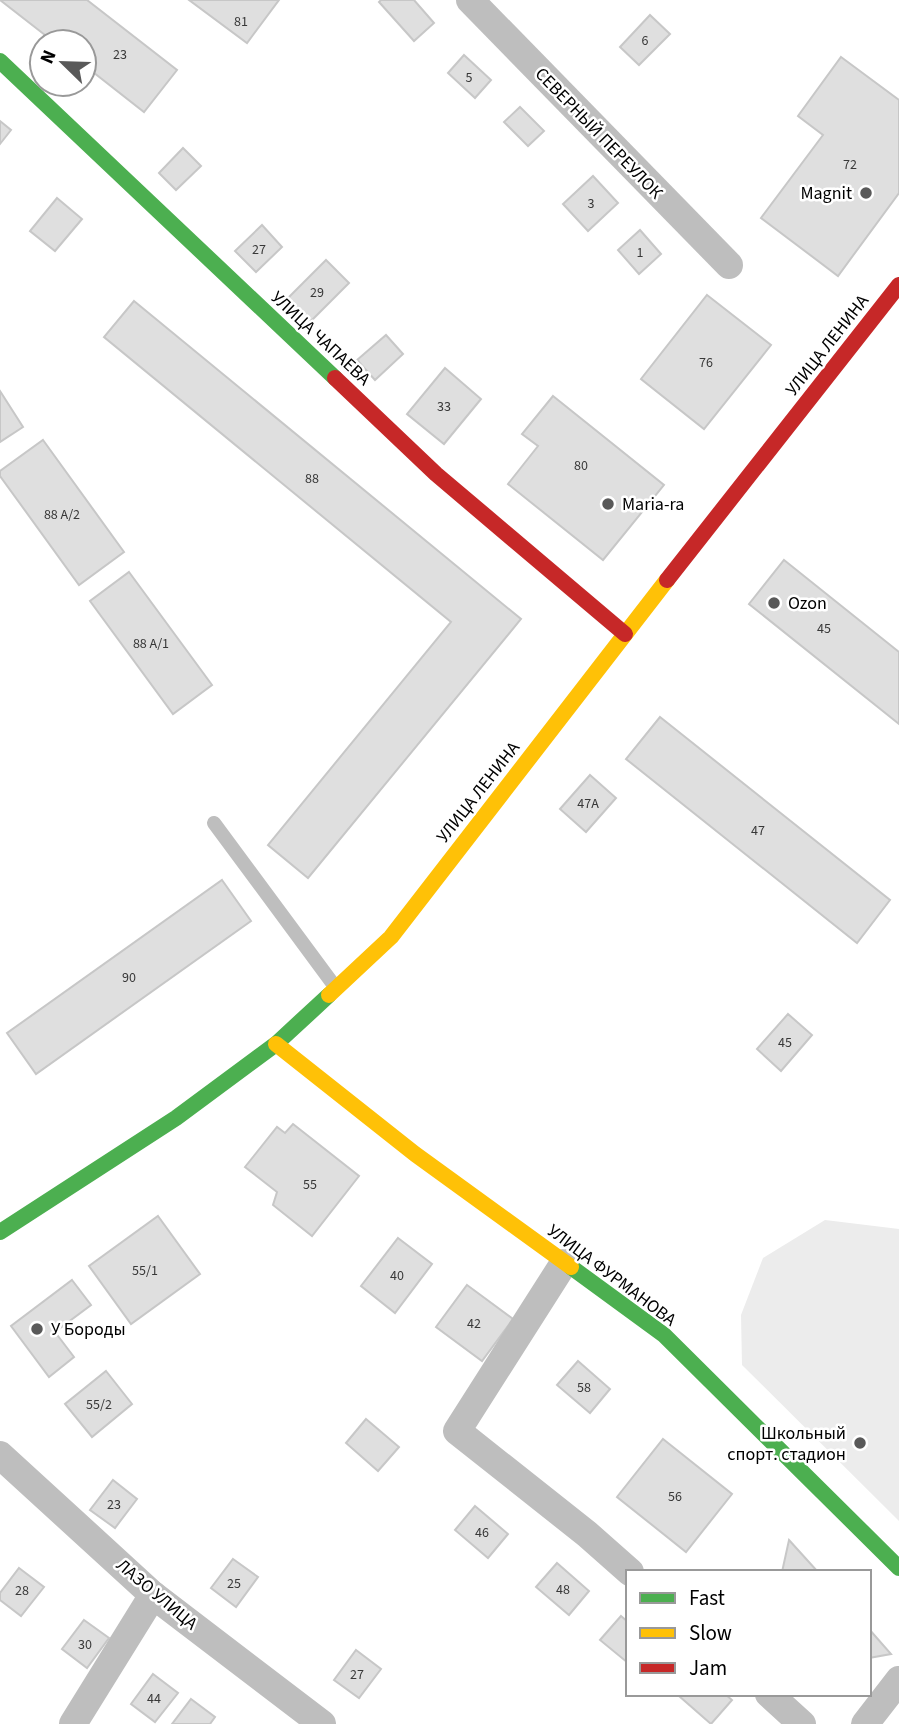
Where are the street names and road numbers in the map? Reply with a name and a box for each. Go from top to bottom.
street label: СЕВЕРНЫЙ ПЕРЕУЛОК [529,62,669,205]
street label: УЛИЦА ЧАПАЕВА [265,286,376,391]
street label: УЛИЦА ЛЕНИНА [780,289,875,401]
street label: УЛИЦА ЛЕНИНА [431,736,526,848]
street label: УЛИЦА ФУРМАНОВА [542,1219,682,1332]
street label: ЛАЗО УЛИЦА [111,1553,203,1636]

